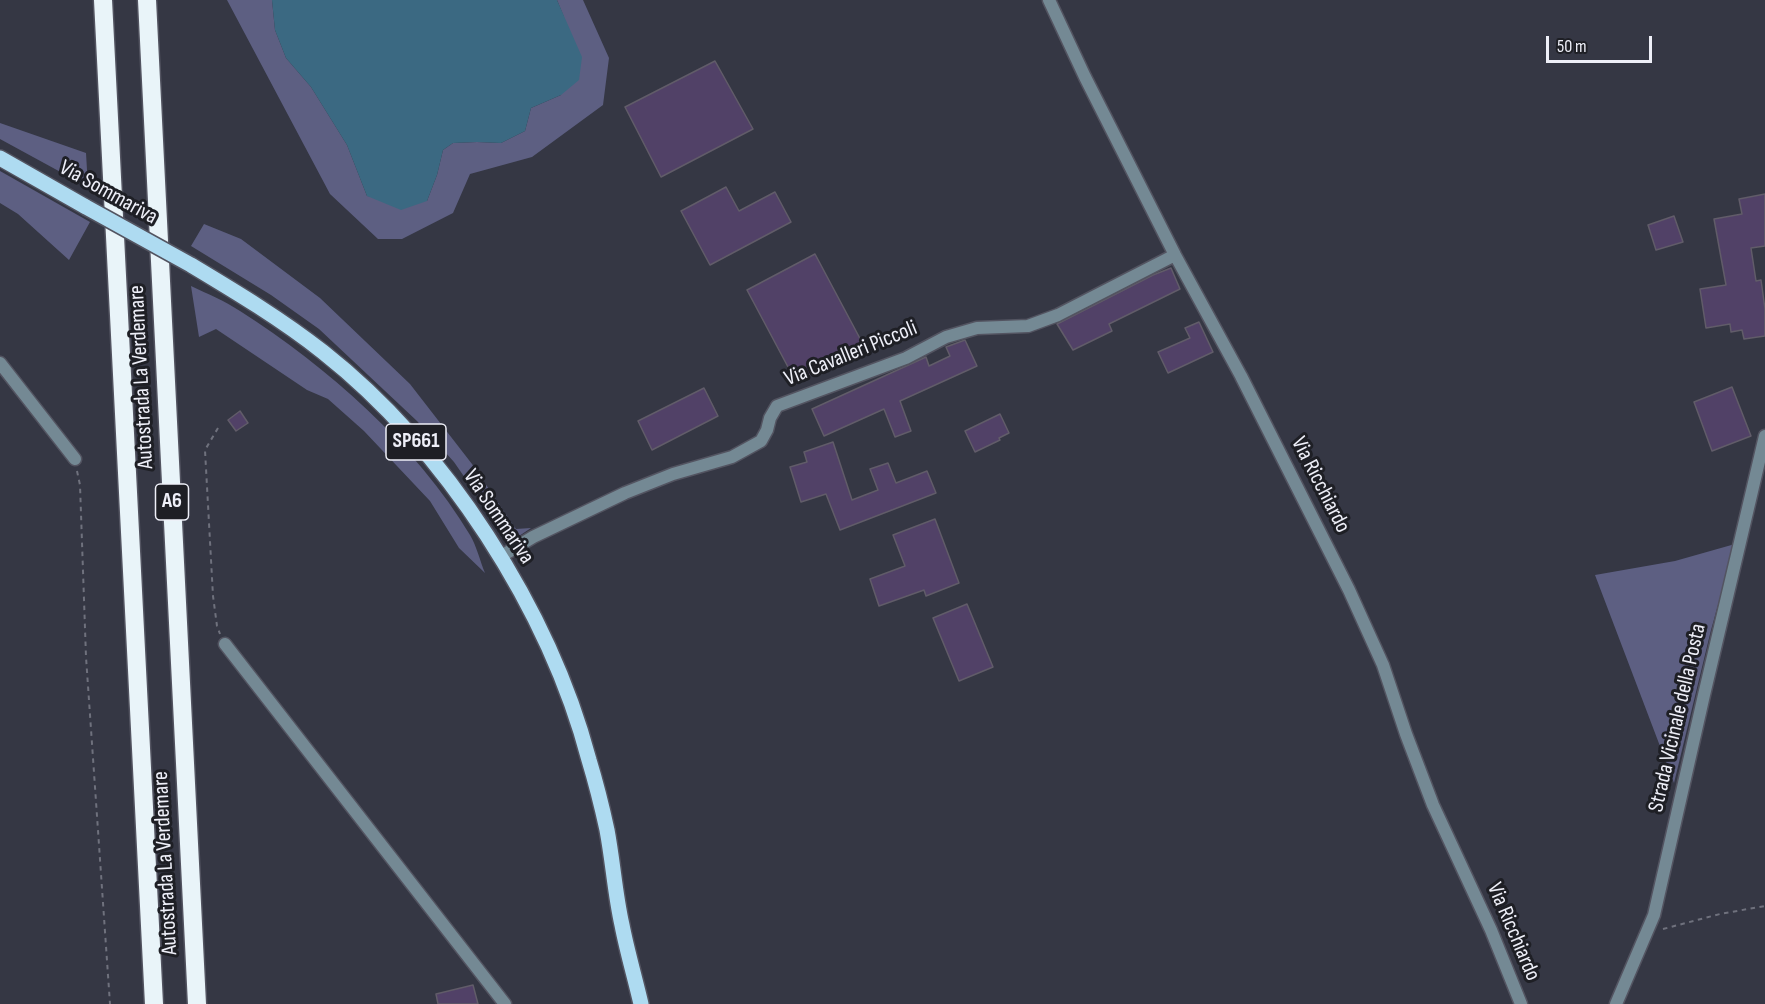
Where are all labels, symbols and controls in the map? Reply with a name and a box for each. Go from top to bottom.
scale bar [1549,24,1656,62]
text: 50 m [1557,36,1587,57]
street label: Via Sommariva [54,155,162,231]
street label: Autostrada La Verdemare [124,284,160,470]
street label: Via Cavalleri Piccoli [781,315,921,393]
road number: SP661 [386,424,446,460]
street label: Via Ricchiardo [1285,433,1355,537]
street label: Via Sommariva [457,465,539,569]
road number: A6 [156,484,188,520]
street label: Strada Vicinale della Posta [1643,621,1713,815]
street label: Autostrada La Verdemare [148,770,184,956]
street label: Via Ricchiardo [1481,879,1545,985]

